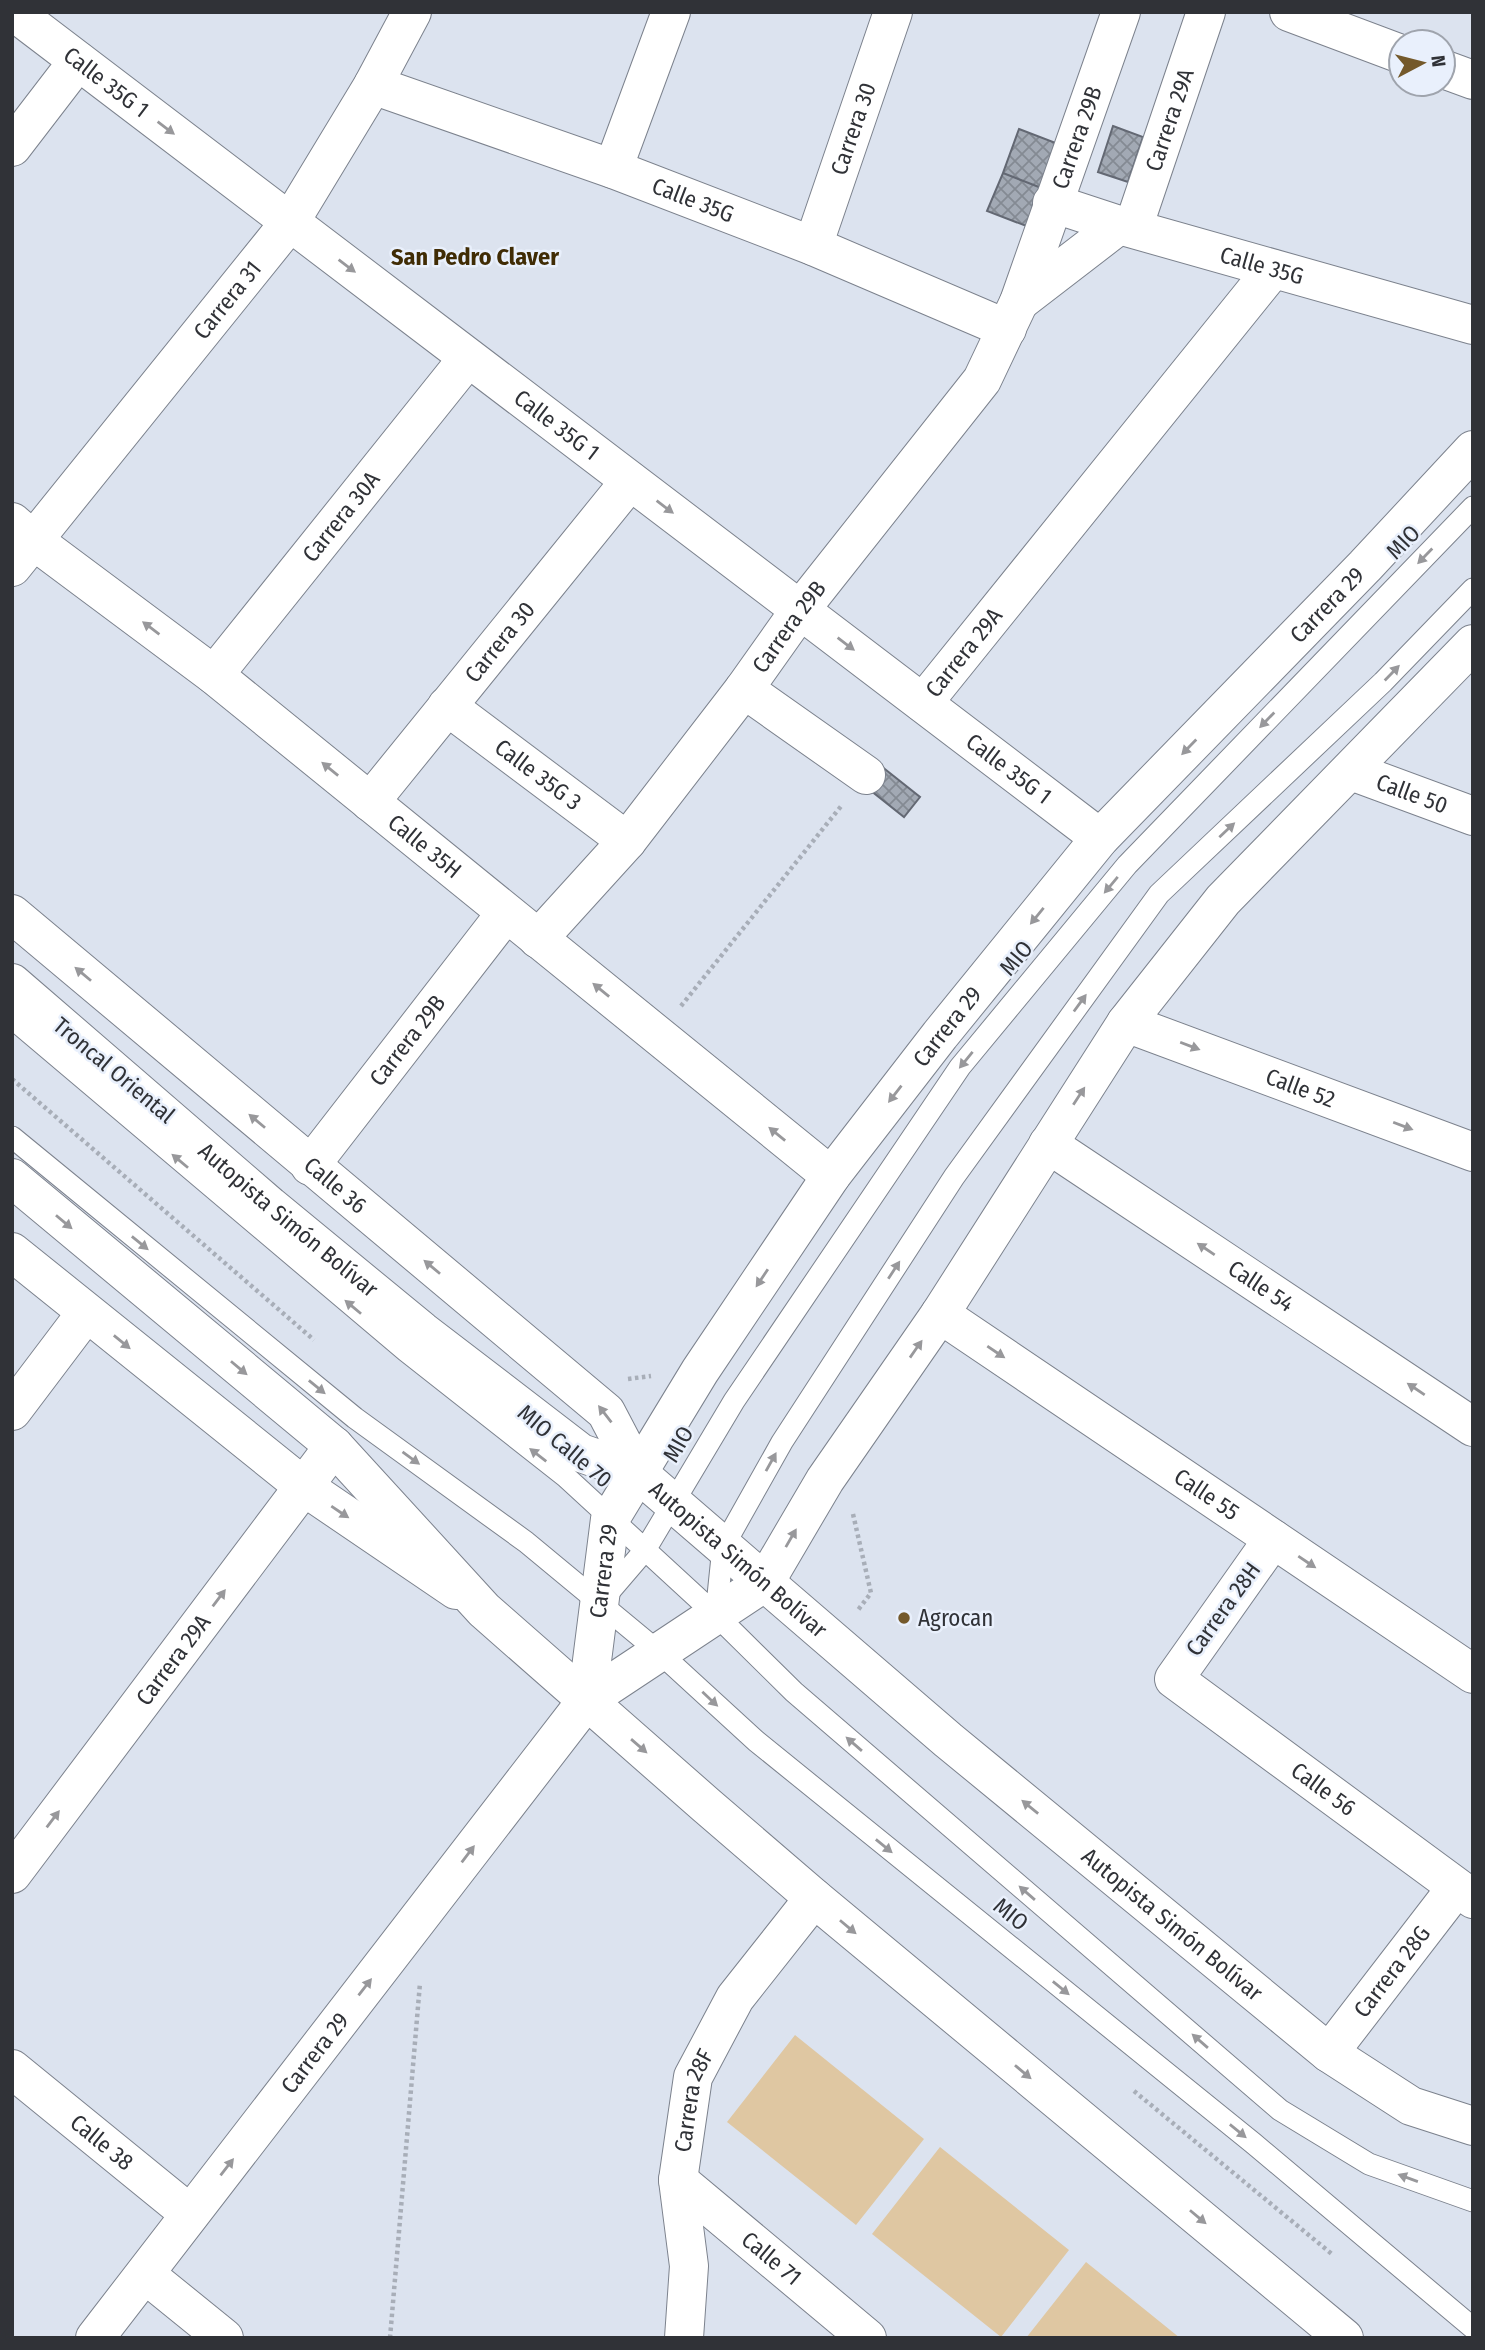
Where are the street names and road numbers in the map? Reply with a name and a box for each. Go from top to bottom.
street label: Calle 35G 1 [58,41,155,124]
street label: Carrera 29A [1139,65,1200,175]
street label: Carrera 30 [824,79,882,179]
street label: Carrera 29B [1046,82,1108,193]
street label: Calle 35G [648,171,738,228]
street label: Calle 35G [1217,240,1307,290]
street label: Carrera 31 [187,255,267,345]
street label: Calle 35G 1 [509,383,605,466]
street label: Carrera 30A [296,466,386,567]
street label: MIO [1380,519,1426,565]
street label: Carrera 29 [1284,561,1370,649]
street label: Carrera 29B [746,575,832,678]
street label: Carrera 30 [459,596,541,688]
street label: Carrera 29A [919,602,1008,703]
street label: Calle 35G 1 [961,727,1057,810]
street label: Calle 35G 3 [489,733,587,816]
street label: Calle 50 [1372,768,1451,819]
street label: Calle 35H [383,808,467,884]
street label: MIO [993,935,1039,981]
street label: Carrera 29 [907,981,988,1072]
street label: Carrera 29B [363,989,451,1091]
street label: Troncal Oriental [48,1011,180,1129]
street label: Calle 52 [1262,1062,1339,1113]
street label: Autopista Simón Bolívar [193,1137,384,1303]
street label: Calle 36 [298,1151,372,1219]
street label: Calle 54 [1223,1254,1299,1318]
street label: MIO Calle 70 [512,1398,618,1494]
street label: MIO [657,1421,699,1467]
street label: Calle 55 [1169,1462,1245,1526]
street label: Autopista Simón Bolívar [644,1475,833,1644]
street label: Carrera 29 [584,1522,623,1620]
street label: Carrera 28H [1180,1557,1266,1661]
street label: Carrera 29A [130,1609,216,1711]
street label: Calle 56 [1286,1756,1361,1822]
street label: Autopista Simón Bolívar [1076,1842,1268,2007]
street label: MIO [988,1892,1034,1936]
street label: Carrera 28G [1348,1920,1436,2023]
street label: Carrera 29 [275,2007,355,2099]
street label: Carrera 28F [668,2044,719,2154]
street label: Calle 38 [65,2108,139,2176]
street label: Calle 71 [736,2225,807,2291]

